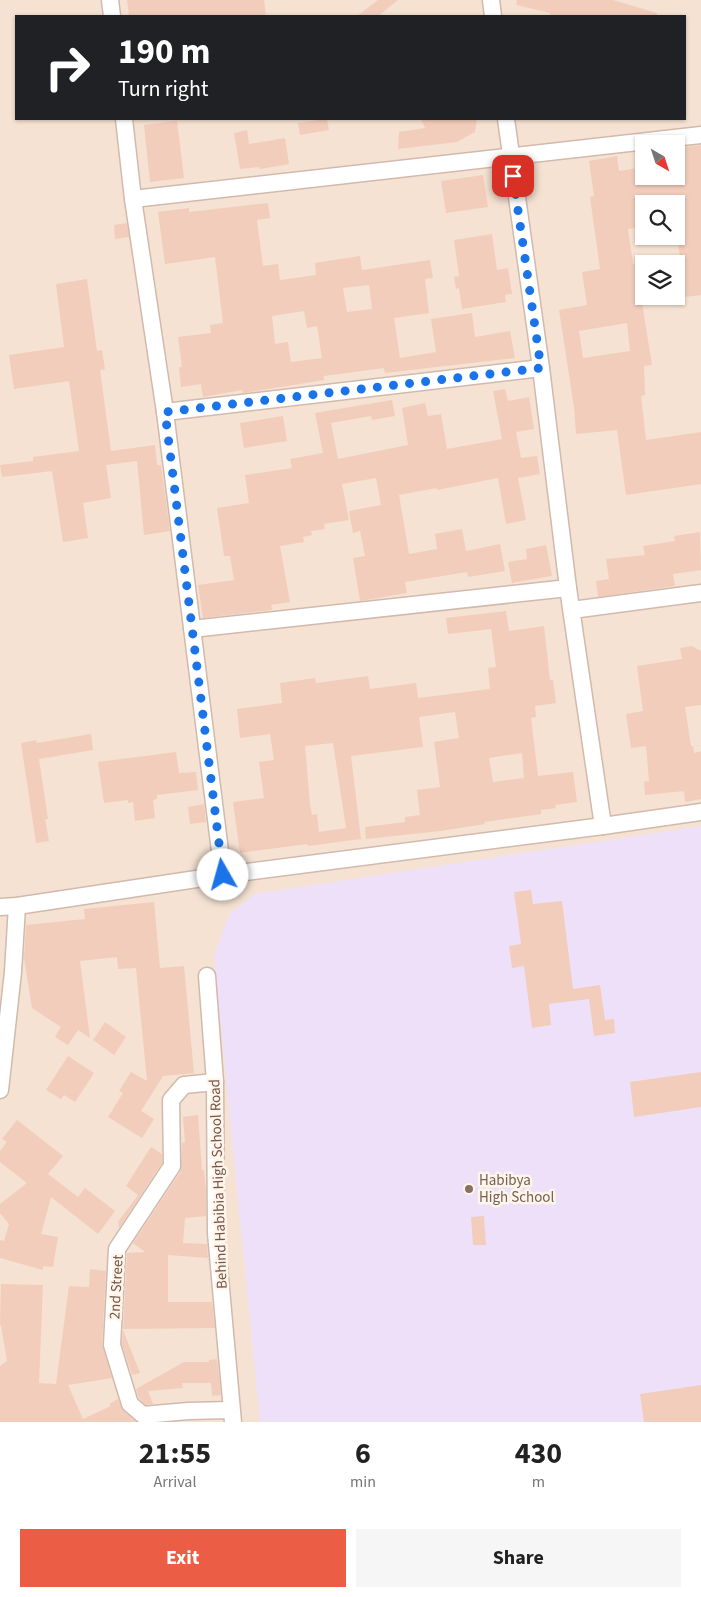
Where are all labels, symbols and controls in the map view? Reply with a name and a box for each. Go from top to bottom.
text: 190 m [118,27,210,77]
icon: right [35,35,100,100]
text: Turn right [118,73,208,105]
north arrow [635,135,685,185]
map controls [635,135,685,305]
pin [492,155,534,197]
icon: arrive [499,162,527,190]
button: search [635,195,685,245]
button: layers [635,255,685,305]
position arrow [196,848,248,900]
street label: Behind Habibia High School Road [204,1079,233,1289]
place label: Habibya High School [479,1170,554,1208]
marker: Habibya High School [463,1183,475,1195]
street label: 2nd Street [104,1254,129,1320]
text: 21:55 [139,1432,211,1475]
text: 6 [355,1432,371,1475]
text: 430 [515,1432,562,1475]
text: Arrival [153,1471,196,1493]
text: min [350,1471,376,1493]
text: m [532,1471,545,1493]
button: Exit [20,1529,346,1587]
button: Share [356,1529,681,1587]

